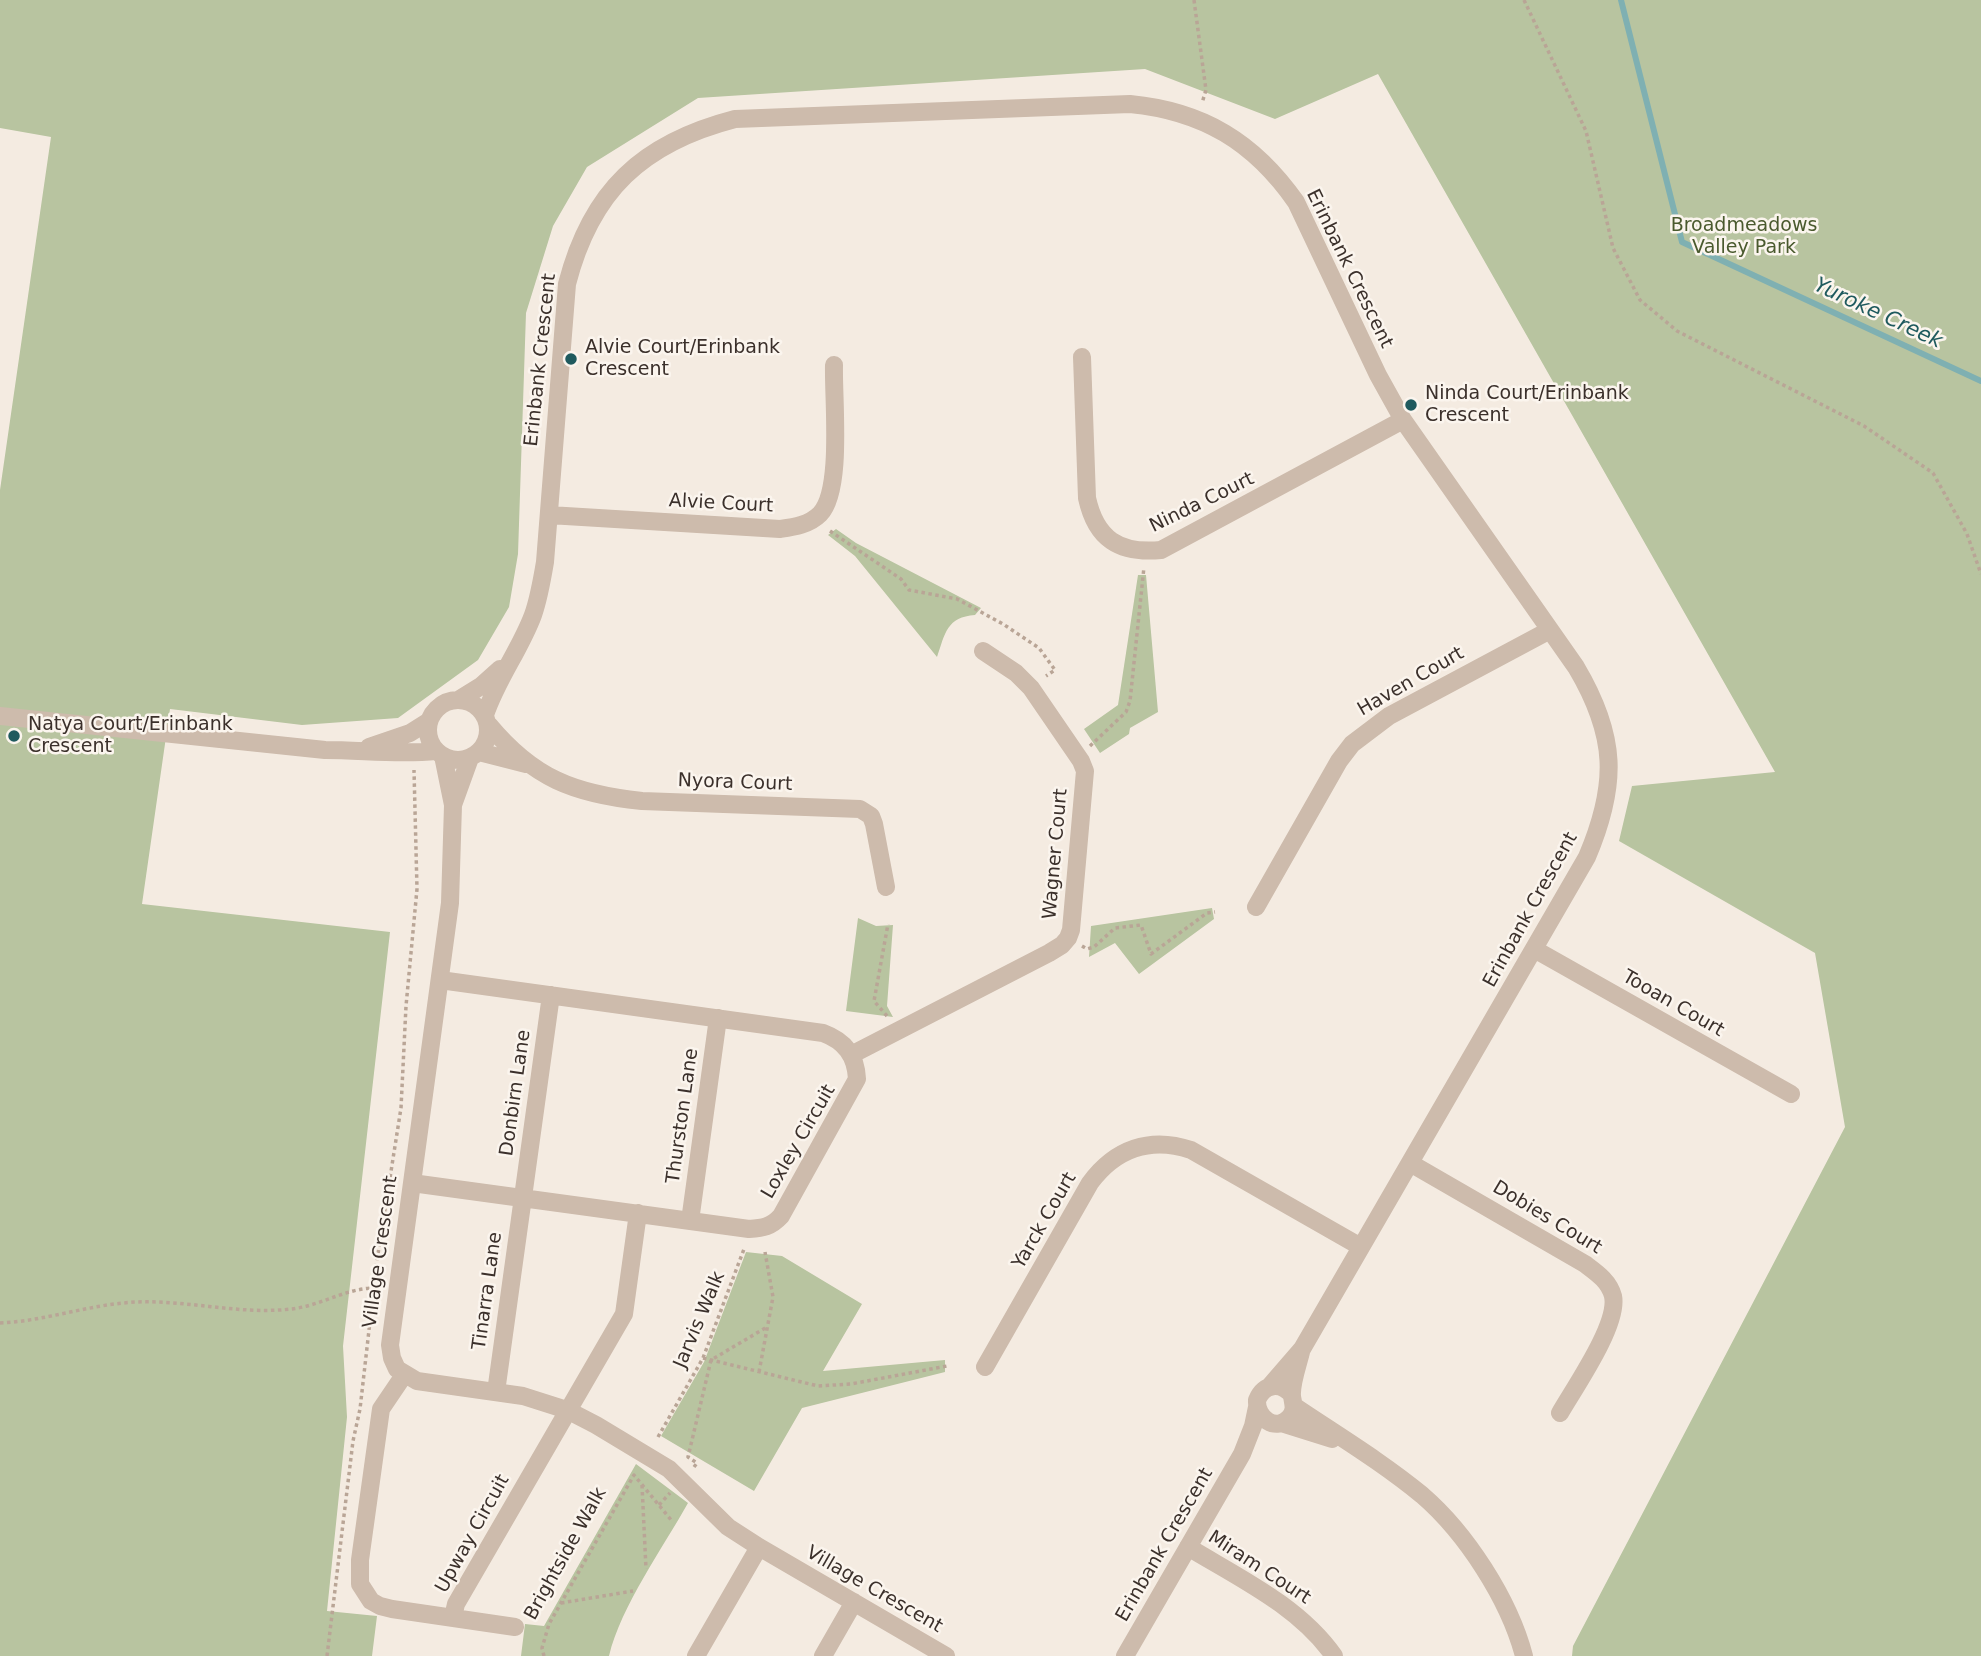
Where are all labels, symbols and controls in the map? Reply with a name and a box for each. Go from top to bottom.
street label: Erinbank Crescent [1301,186,1397,352]
park label: Broadmeadows Valley Park [1671,215,1817,259]
street label: Erinbank Crescent [521,272,561,448]
water label: Yuroke Creek [1810,273,1946,355]
place label: Alvie Court/Erinbank Crescent [585,337,780,381]
marker: Alvie Court/Erinbank Crescent [563,351,579,367]
place label: Ninda Court/Erinbank Crescent [1425,383,1629,427]
marker: Ninda Court/Erinbank Crescent [1403,397,1419,413]
street label: Ninda Court [1146,468,1258,538]
street label: Alvie Court [668,490,774,518]
street label: Haven Court [1354,642,1468,722]
place label: Natya Court/Erinbank Crescent [28,714,233,758]
marker: Natya Court/Erinbank Crescent [6,728,22,744]
street label: Nyora Court [677,770,793,796]
street label: Wagner Court [1039,788,1073,920]
street label: Erinbank Crescent [1479,828,1583,992]
street label: Tooan Court [1618,966,1728,1042]
street label: Donbirn Lane [496,1028,536,1158]
street label: Thurston Lane [662,1047,704,1185]
street label: Loxley Circuit [757,1081,841,1203]
street label: Yarck Court [1008,1169,1082,1273]
street label: Village Crescent [359,1174,403,1330]
street label: Dobies Court [1488,1176,1606,1260]
street label: Tinarra Lane [468,1231,508,1351]
street label: Jarvis Walk [669,1268,731,1372]
street label: Erinbank Crescent [1112,1464,1218,1626]
street label: Upway Circuit [431,1471,515,1597]
street label: Brightside Walk [520,1484,612,1624]
street label: Miram Court [1203,1526,1315,1610]
street label: Village Crescent [802,1542,946,1638]

